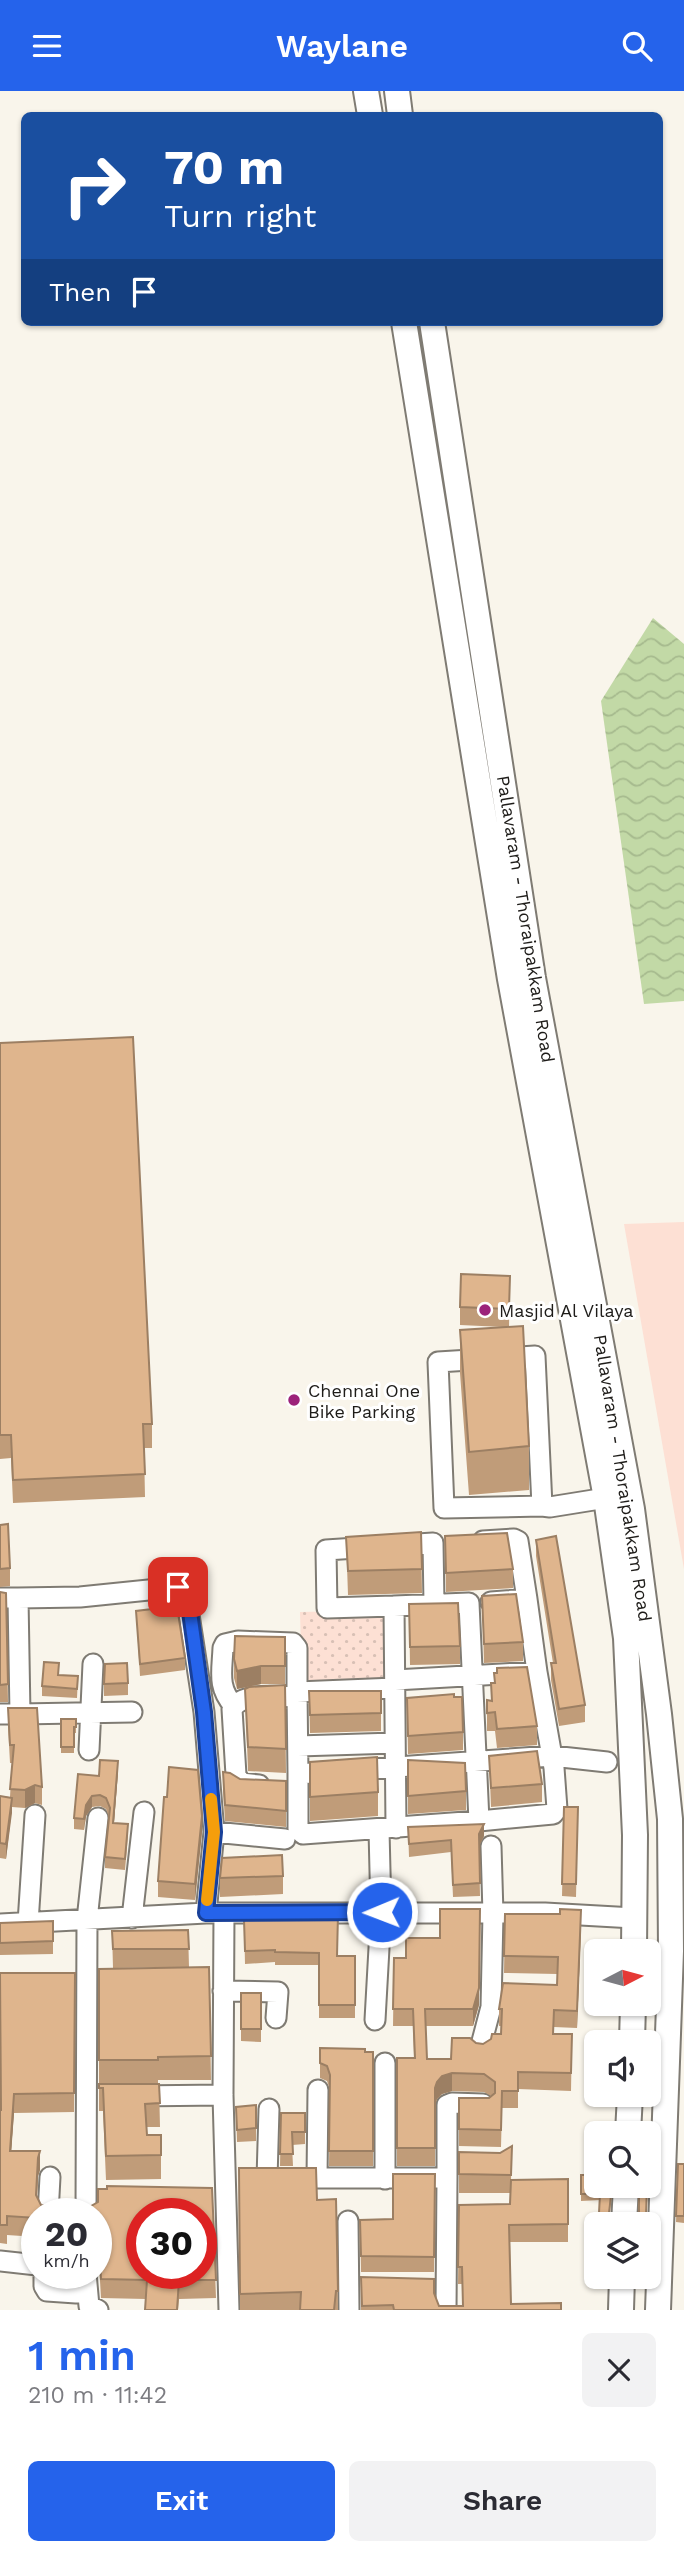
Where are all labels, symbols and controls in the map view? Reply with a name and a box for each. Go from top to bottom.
icon: menu [28,27,66,65]
text: Waylane [276,27,408,65]
icon: search [618,27,656,65]
text: 70 m [164,138,284,196]
icon: right [49,140,140,231]
text: Turn right [164,197,316,235]
icon: arrive [125,273,163,311]
text: Then [49,277,111,307]
street label: Pallavaram - Thoraipakkam Road [493,774,559,1064]
place label: Masjid Al Vilaya [499,1300,633,1321]
marker: Masjid Al Vilaya [477,1302,493,1318]
street label: Pallavaram - Thoraipakkam Road [590,1333,656,1623]
place label: Chennai One Bike Parking [308,1380,420,1422]
marker: Chennai One Bike Parking [286,1392,302,1408]
pin [148,1557,208,1617]
icon: arrive [159,1568,197,1606]
position arrow [345,1875,419,1949]
north arrow [584,1939,662,2016]
map controls [584,1939,661,2289]
button: sound [584,2030,661,2107]
button: search [584,2121,661,2198]
speed limit sign: 30 [126,2198,217,2289]
button: layers [584,2212,661,2289]
text: 20 [45,2213,88,2255]
text: km/h [43,2250,90,2271]
text: 1 min [28,2331,136,2380]
button: close [582,2333,656,2407]
text: 210 m · 11:42 [28,2382,167,2409]
button: Exit [28,2461,335,2541]
button: Share [349,2461,656,2541]

